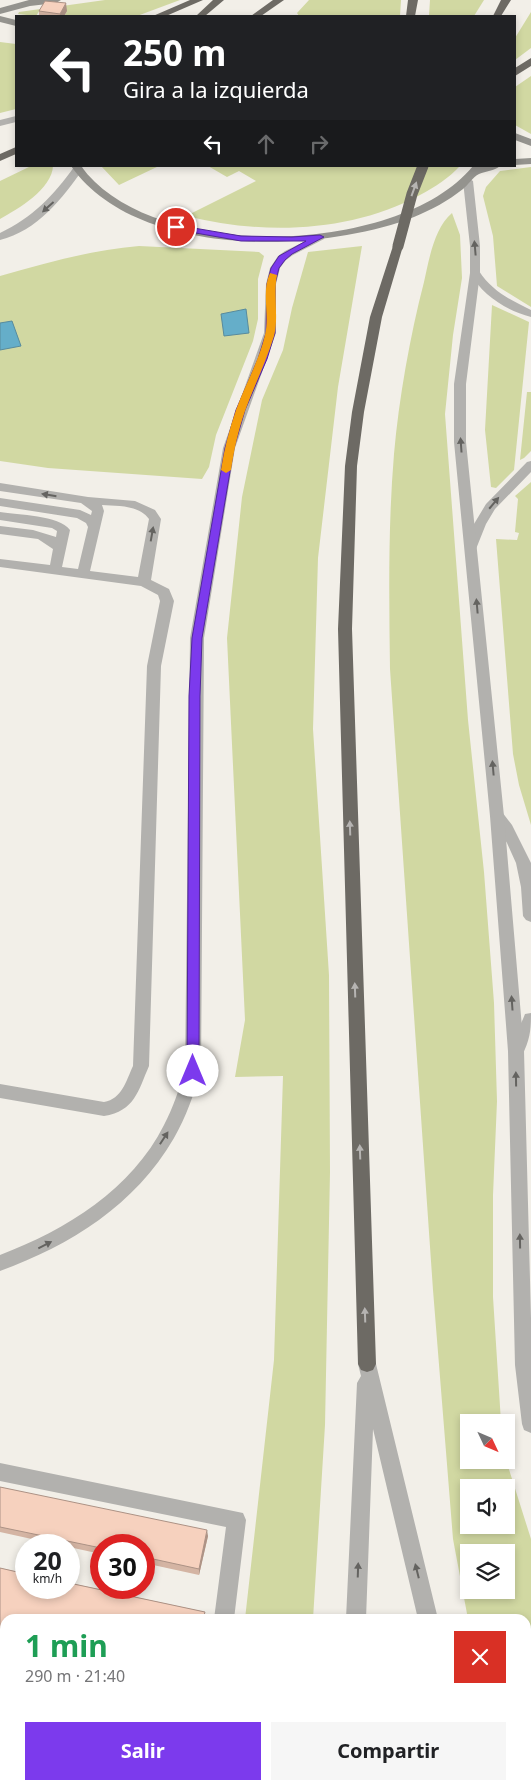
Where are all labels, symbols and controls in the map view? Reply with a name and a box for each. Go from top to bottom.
text: 250 m [123,29,226,76]
icon: left [40,35,105,100]
text: Gira a la izquierda [123,74,309,104]
icon: left [199,130,227,158]
icon: ahead [252,130,280,158]
icon: right [305,130,333,158]
one-way arrow [411,181,419,196]
one-way arrow [42,201,54,213]
pin [155,206,197,248]
icon: arrive [162,213,190,241]
one-way arrow [471,240,479,256]
one-way arrow [456,436,464,452]
one-way arrow [41,491,57,499]
one-way arrow [489,497,500,510]
one-way arrow [149,526,157,542]
one-way arrow [473,598,481,614]
one-way arrow [489,760,497,776]
one-way arrow [346,819,354,835]
one-way arrow [351,982,359,998]
one-way arrow [508,994,516,1010]
position arrow [166,1044,218,1096]
one-way arrow [512,1071,520,1087]
one-way arrow [160,1131,169,1145]
one-way arrow [356,1144,364,1160]
one-way arrow [515,1233,523,1249]
one-way arrow [38,1241,52,1249]
one-way arrow [361,1307,369,1323]
north arrow [460,1414,515,1469]
map controls [460,1414,515,1599]
button: sound [460,1479,515,1534]
speed limit sign: 30 [90,1534,155,1599]
text: 20 [33,1543,62,1577]
button: layers [460,1544,515,1599]
one-way arrow [355,1562,363,1578]
one-way arrow [413,1564,421,1579]
text: km/h [33,1570,62,1587]
text: 1 min [25,1625,108,1666]
button: close [454,1631,506,1683]
text: 290 m · 21:40 [25,1665,125,1687]
button: Salir [25,1722,261,1780]
button: Compartir [271,1722,506,1780]

